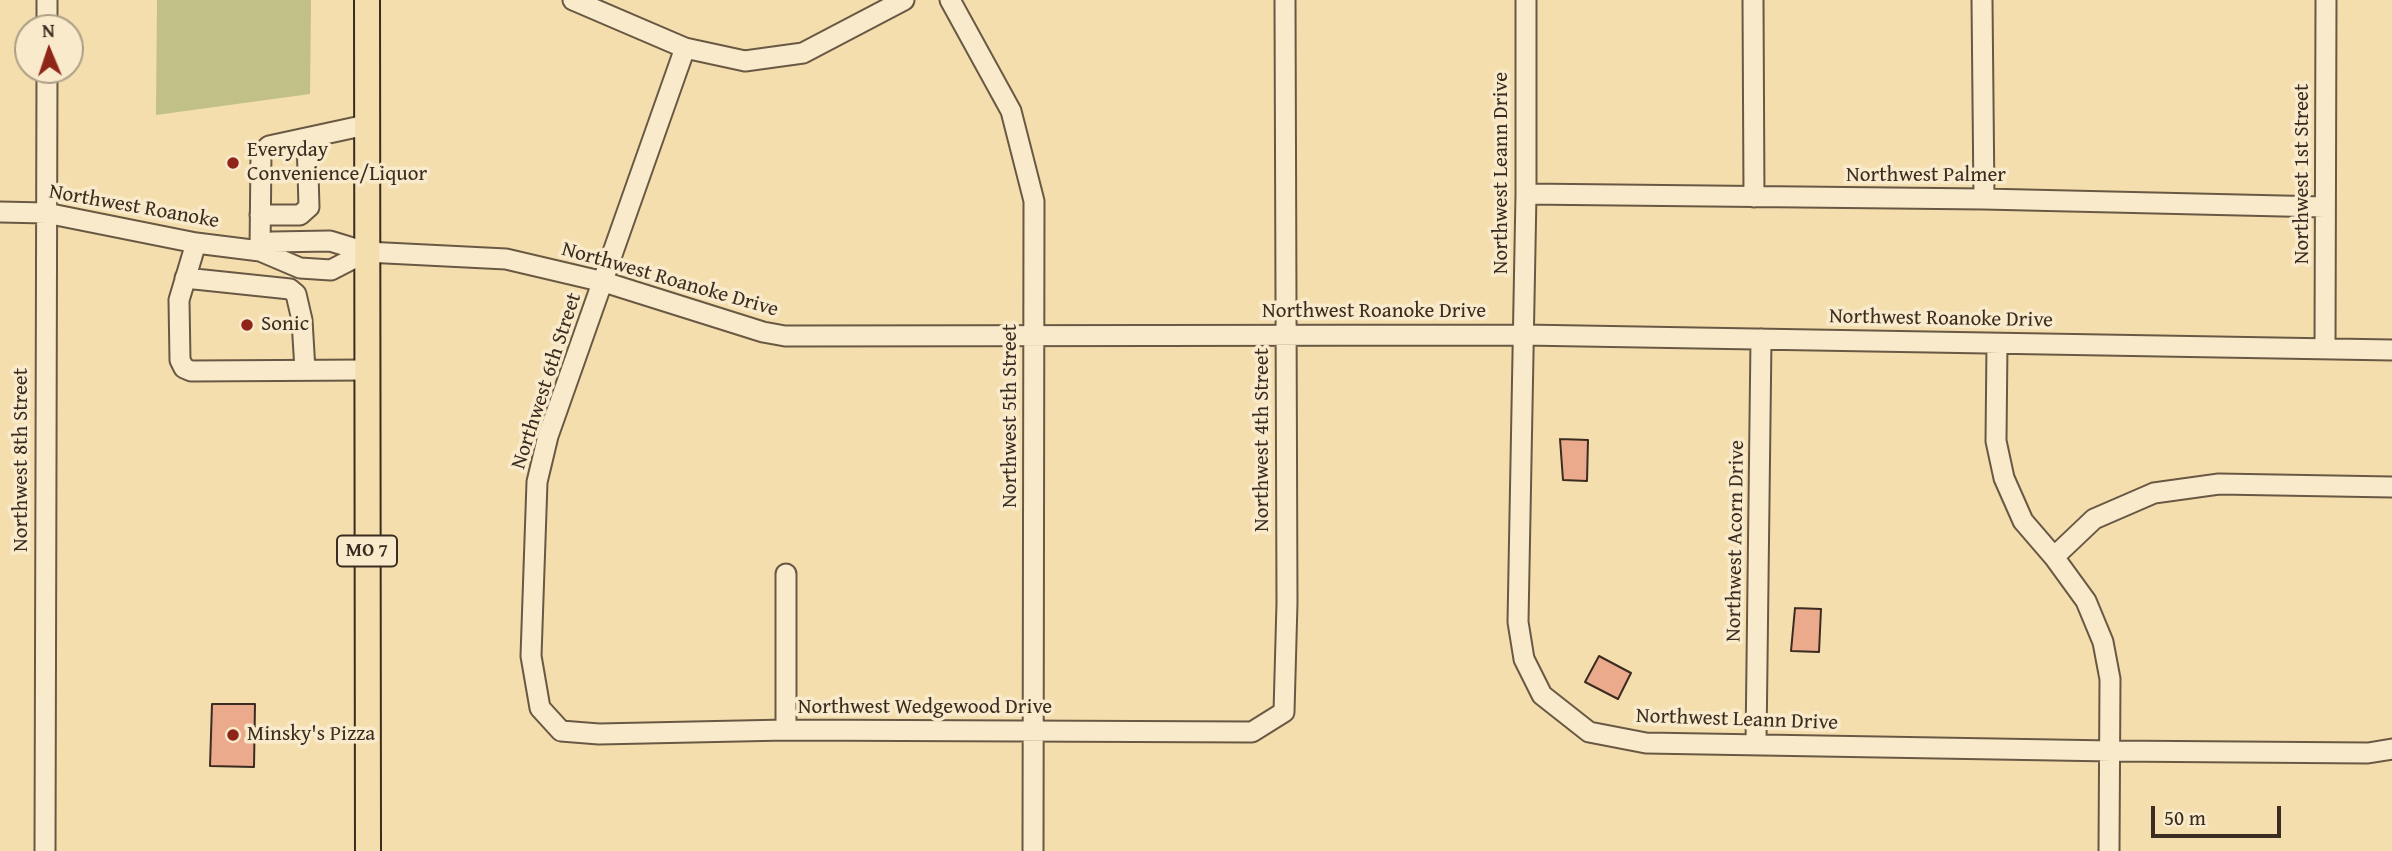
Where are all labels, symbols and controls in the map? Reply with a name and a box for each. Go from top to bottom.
north arrow [14,14,84,84]
text: N [41,16,55,44]
street label: Northwest Leann Drive [1489,72,1515,274]
street label: Northwest 1st Street [2290,84,2316,264]
place label: Everyday Convenience/Liquor [247,138,427,188]
marker: Everyday Convenience/Liquor [225,155,241,171]
street label: Northwest Palmer [1846,163,2006,189]
street label: Northwest Roanoke [47,180,221,234]
street label: Northwest Roanoke Drive [559,237,781,323]
street label: Northwest 6th Street [507,290,587,472]
street label: Northwest Roanoke Drive [1262,299,1486,325]
street label: Northwest Roanoke Drive [1829,304,2053,334]
place label: Sonic [261,312,309,338]
marker: Sonic [239,317,255,333]
street label: Northwest 5th Street [998,324,1024,508]
street label: Northwest 4th Street [1250,348,1276,532]
street label: Northwest 8th Street [9,368,35,552]
street label: Northwest Acorn Drive [1722,440,1750,642]
road number: MO 7 [337,536,397,566]
street label: Northwest Wedgewood Drive [798,695,1052,721]
street label: Northwest Leann Drive [1635,704,1839,736]
place label: Minsky's Pizza [247,722,375,748]
marker: Minsky's Pizza [225,727,241,743]
scale bar [2154,792,2284,836]
text: 50 m [2164,802,2206,833]

